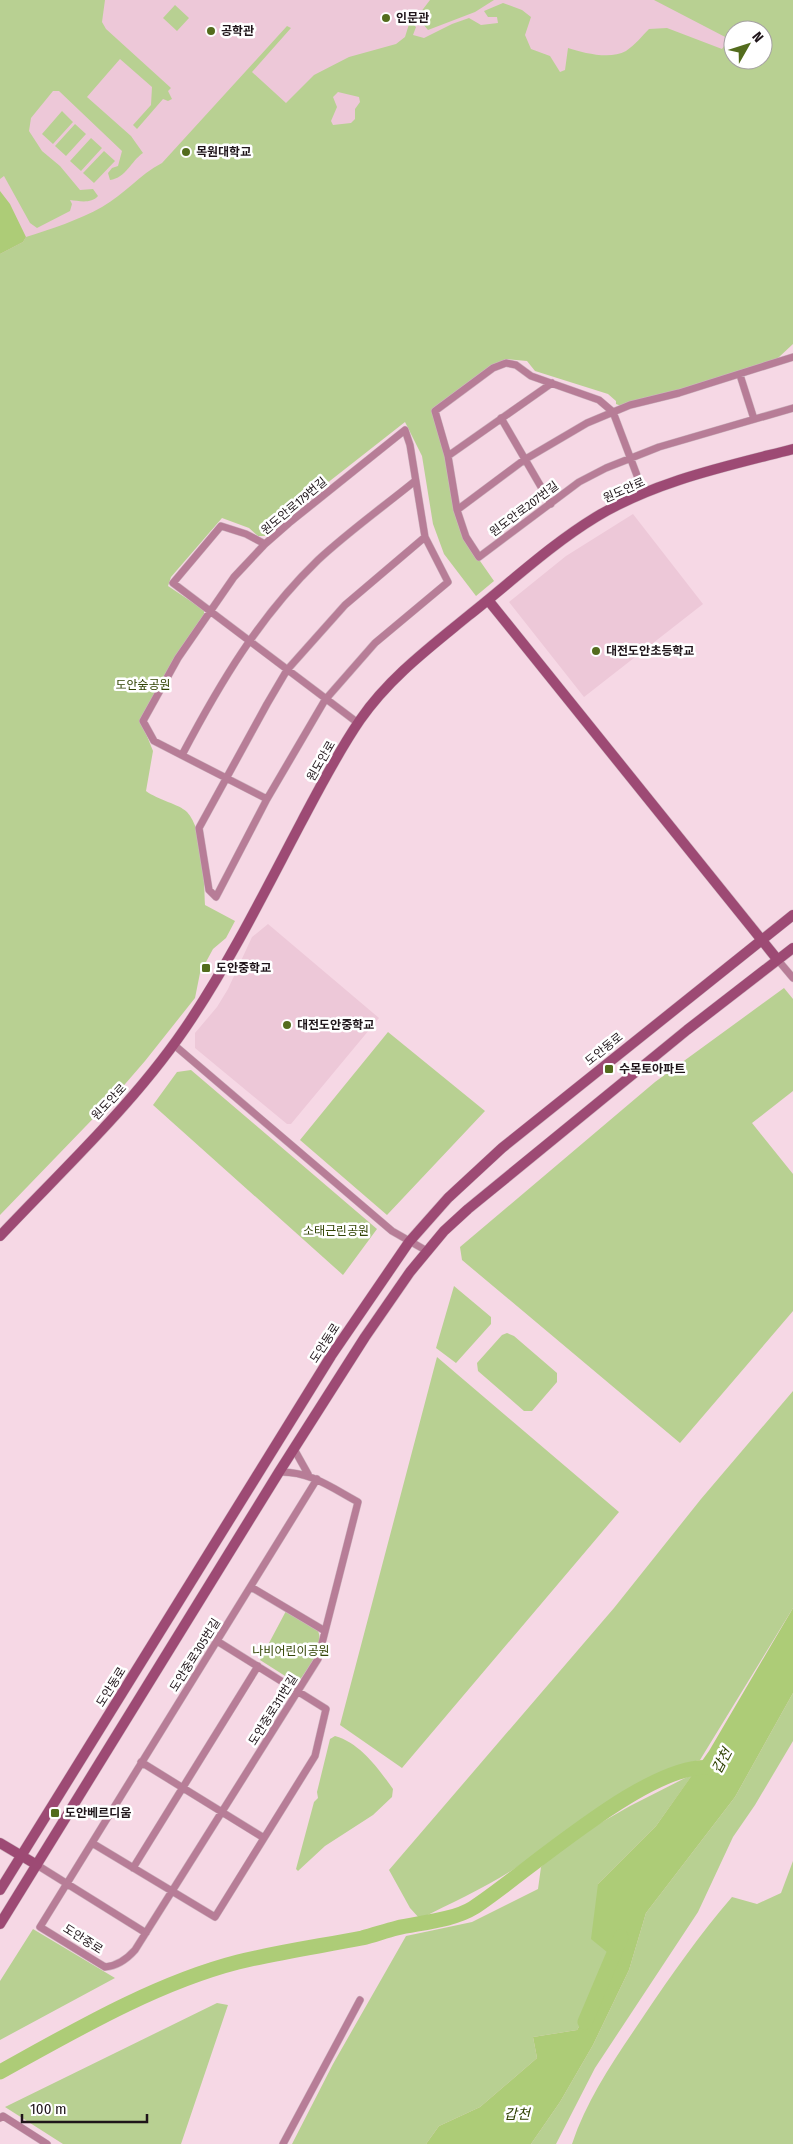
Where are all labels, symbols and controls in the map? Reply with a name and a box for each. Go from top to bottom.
place label: 인문관 [396,11,429,25]
marker: 인문관 [380,12,392,24]
north arrow [723,20,773,70]
place label: 공학관 [221,24,254,38]
marker: 공학관 [205,25,217,37]
text: N [748,29,767,46]
place label: 목원대학교 [196,145,251,159]
marker: 목원대학교 [180,146,192,158]
street label: 원도안로179번길 [258,474,330,538]
street label: 원도안로 [601,475,647,505]
street label: 원도안로207번길 [487,479,561,539]
place label: 대전도안초등학교 [606,644,694,658]
marker: 대전도안초등학교 [590,645,602,657]
park label: 도안숲공원 [115,678,171,692]
street label: 원도안로 [304,738,338,784]
place label: 도안중학교 [216,961,271,975]
marker: 도안중학교 [200,962,212,974]
place label: 대전도안중학교 [297,1018,374,1032]
marker: 대전도안중학교 [281,1019,293,1031]
street label: 도안동로 [582,1030,626,1068]
place label: 수목토아파트 [619,1062,685,1076]
marker: 수목토아파트 [603,1063,615,1075]
street label: 원도안로 [89,1081,129,1123]
park label: 소태근린공원 [303,1224,369,1238]
street label: 도안동로 [307,1321,343,1365]
street label: 도안중로305번길 [167,1616,223,1694]
park label: 나비어린이공원 [252,1644,330,1658]
street label: 도안동로 [93,1665,129,1709]
street label: 도안중로311번길 [246,1672,300,1748]
water label: 갑천 [708,1745,736,1776]
place label: 도안베르디움 [65,1806,131,1820]
marker: 도안베르디움 [49,1807,61,1819]
street label: 도안중로 [61,1921,105,1957]
scale bar [22,2092,148,2124]
text: 100 m [30,2100,67,2118]
water label: 갑천 [504,2106,531,2123]

